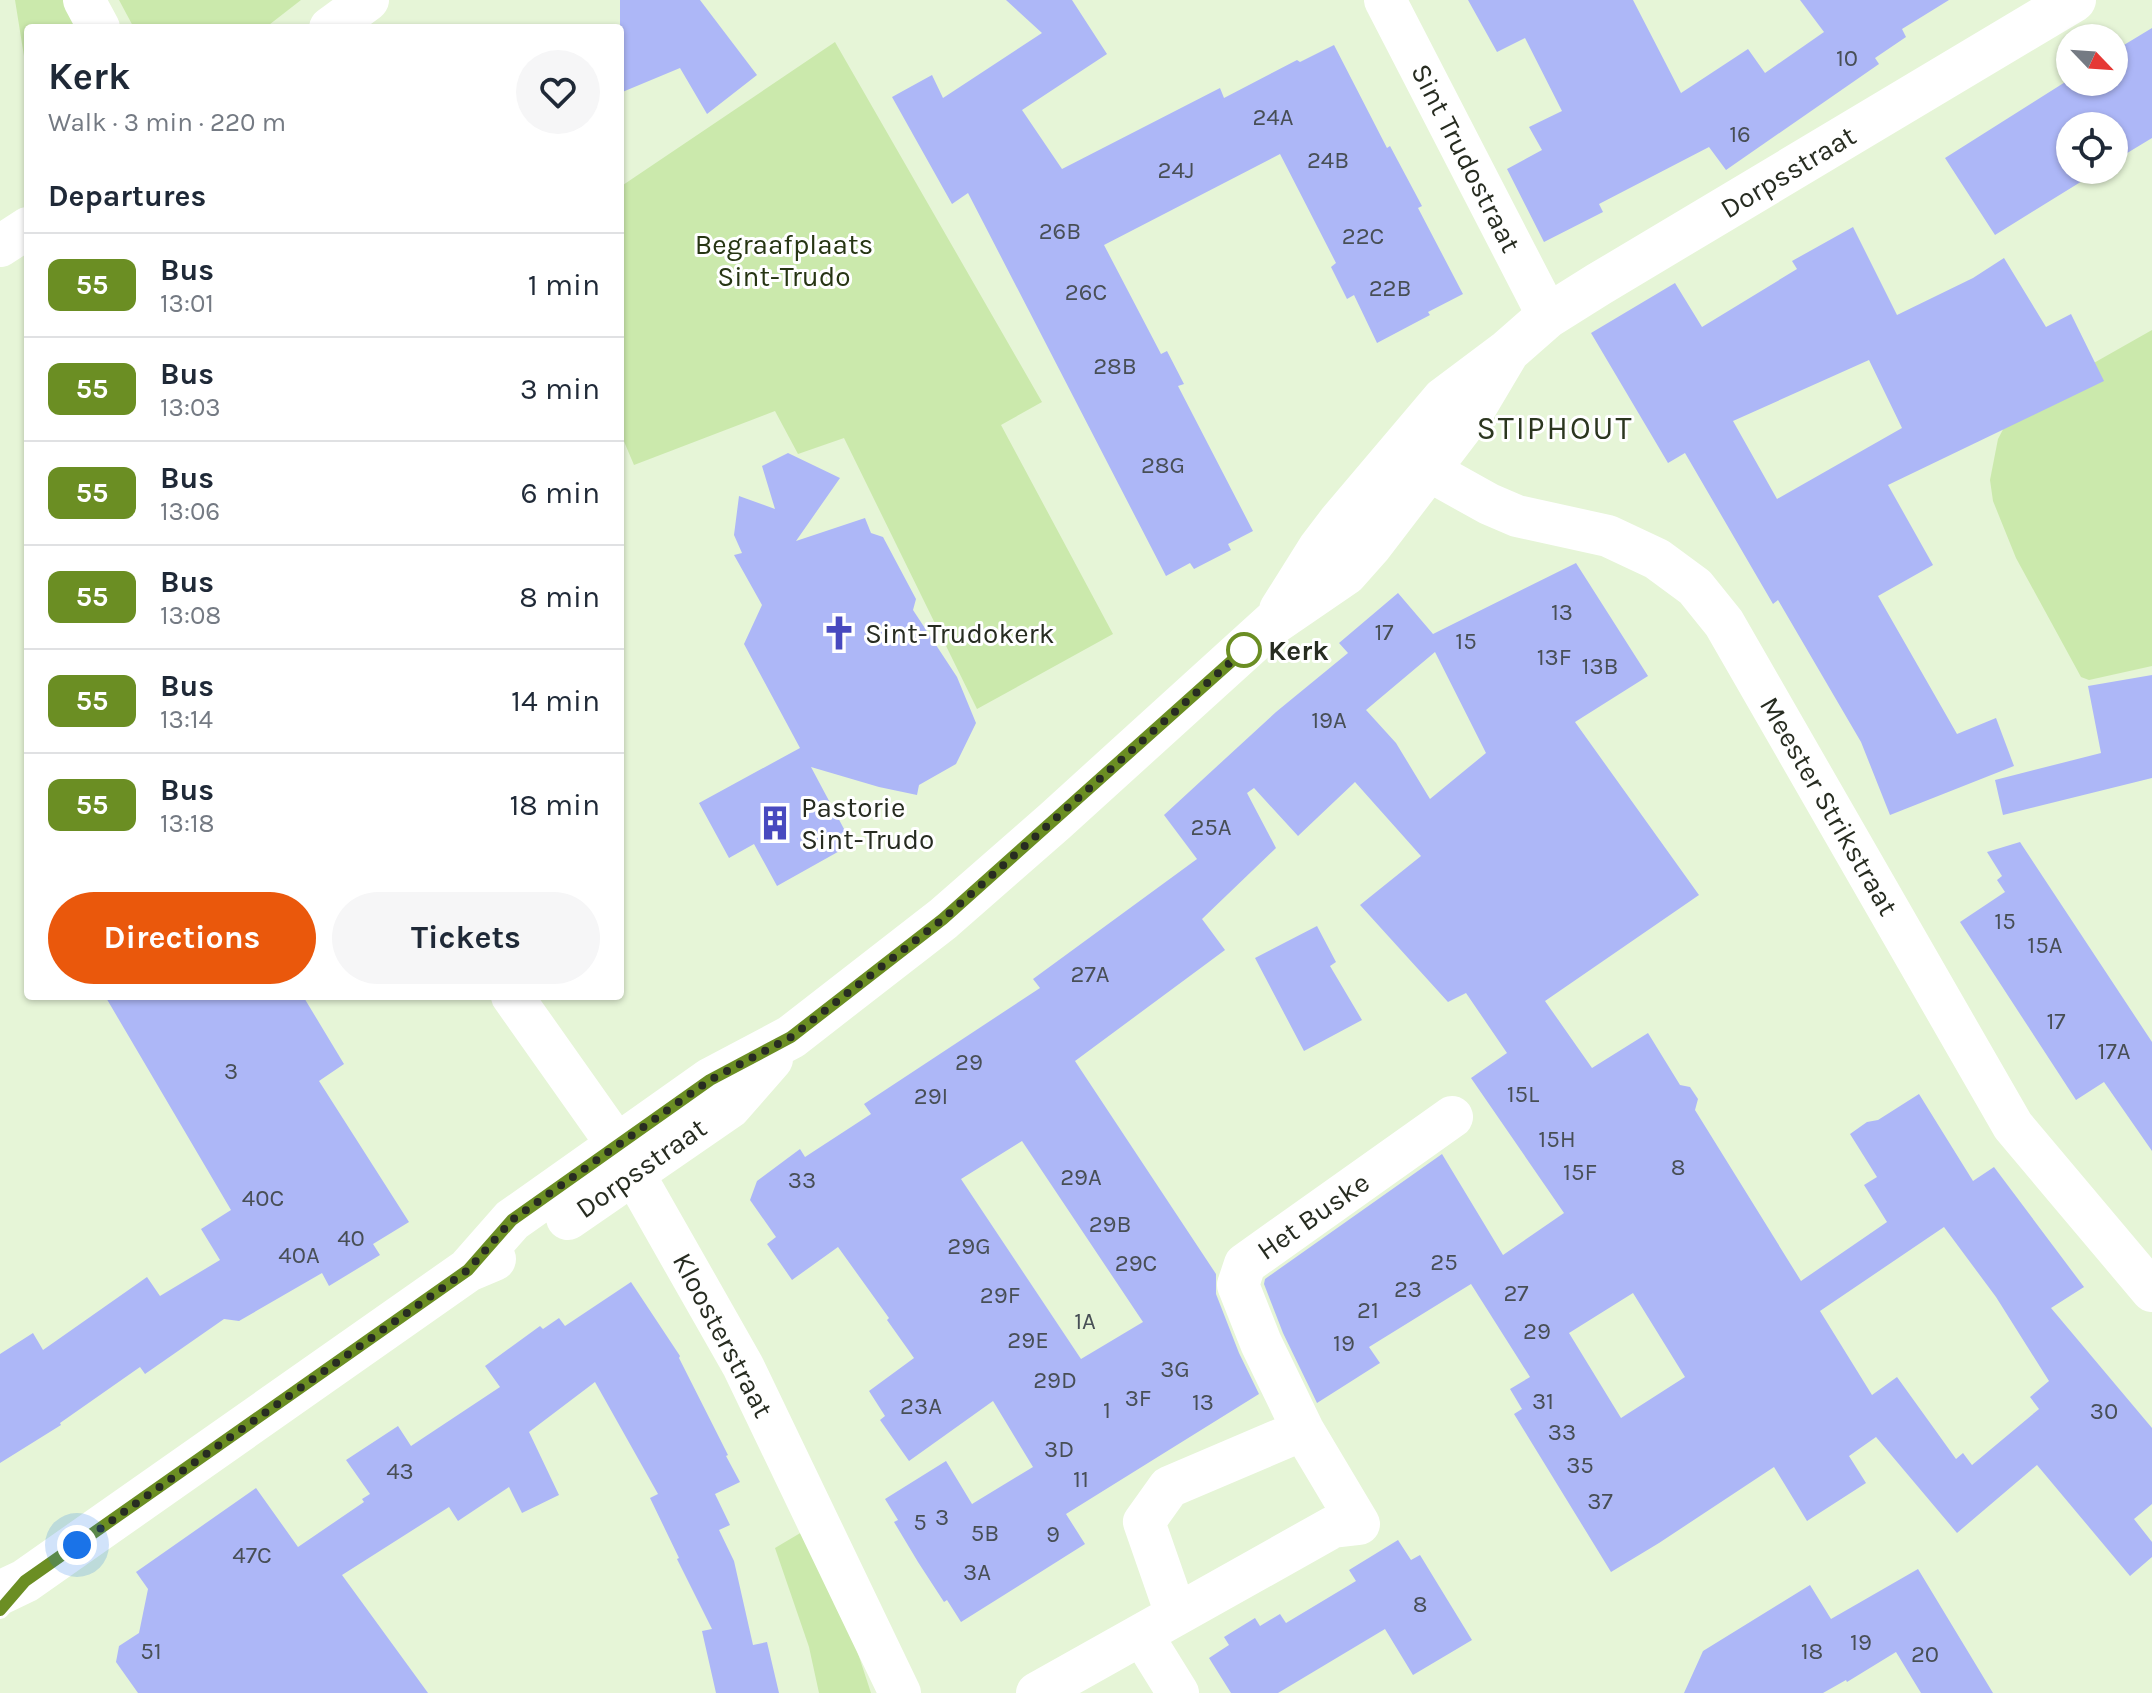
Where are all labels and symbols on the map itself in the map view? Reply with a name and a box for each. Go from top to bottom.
north arrow [2056,24,2128,96]
house number: 10 [1836,44,1858,72]
street label: Sint Trudostraat [1404,58,1528,258]
house number: 24A [1252,103,1294,131]
street label: Dorpsstraat [1714,119,1862,225]
house number: 16 [1729,120,1751,148]
house number: 24B [1307,146,1349,174]
house number: 24J [1158,156,1195,184]
house number: 26B [1039,217,1081,245]
house number: 22C [1342,222,1384,250]
park label: Begraafplaats Sint-Trudo [695,228,873,293]
house number: 22B [1369,274,1411,302]
house number: 26C [1065,278,1107,306]
house number: 28B [1093,352,1137,380]
district label: STIPHOUT [1477,410,1634,447]
house number: 28G [1141,451,1185,479]
house number: 13 [1551,598,1573,626]
church icon: Sint-Trudokerk [820,614,858,652]
place label: Sint-Trudokerk [865,617,1054,650]
house number: 17 [1374,618,1394,646]
house number: 15 [1455,627,1477,655]
marker: Kerk [1227,633,1261,667]
place label: Kerk [1268,634,1329,667]
house number: 13F [1537,643,1571,671]
house number: 13B [1581,652,1619,680]
street label: Meester Strikstraat [1753,691,1905,921]
house number: 19A [1311,706,1347,734]
place label: Pastorie Sint-Trudo [801,791,934,856]
building icon: Pastorie Sint-Trudo [756,804,794,842]
house number: 25A [1190,813,1232,841]
house number: 15 [1994,907,2016,935]
house number: 15A [2027,931,2063,959]
house number: 27A [1071,960,1110,988]
house number: 17 [2046,1007,2066,1035]
house number: 17A [2098,1037,2131,1065]
house number: 29 [955,1048,983,1076]
house number: 3 [224,1057,238,1085]
house number: 15L [1507,1080,1540,1108]
house number: 29I [914,1082,948,1110]
street label: Dorpsstraat [569,1111,713,1225]
house number: 15H [1538,1125,1576,1153]
house number: 8 [1671,1153,1685,1181]
house number: 15F [1563,1158,1597,1186]
house number: 29A [1060,1163,1102,1191]
street label: Het Buske [1250,1165,1376,1267]
house number: 33 [788,1166,816,1194]
house number: 40C [242,1184,284,1212]
house number: 29B [1089,1210,1131,1238]
house number: 40 [337,1224,365,1252]
house number: 29G [947,1232,991,1260]
house number: 40A [278,1241,320,1269]
street label: Kloosterstraat [666,1247,780,1423]
house number: 25 [1430,1248,1458,1276]
house number: 29C [1115,1249,1157,1277]
house number: 23 [1394,1275,1422,1303]
house number: 27 [1503,1279,1529,1307]
house number: 29F [980,1281,1020,1309]
house number: 21 [1357,1296,1379,1324]
house number: 1A [1074,1307,1096,1335]
house number: 29 [1523,1317,1551,1345]
house number: 29E [1007,1326,1049,1354]
house number: 19 [1333,1329,1355,1357]
house number: 3G [1160,1355,1190,1383]
house number: 29D [1033,1366,1077,1394]
house number: 3F [1125,1384,1151,1412]
house number: 31 [1532,1387,1554,1415]
house number: 13 [1192,1388,1214,1416]
house number: 23A [900,1392,942,1420]
house number: 1 [1103,1396,1111,1424]
house number: 30 [2090,1397,2118,1425]
house number: 33 [1548,1418,1576,1446]
house number: 3D [1044,1435,1074,1463]
house number: 35 [1566,1451,1594,1479]
house number: 43 [386,1457,414,1485]
house number: 11 [1073,1465,1089,1493]
house number: 37 [1587,1487,1613,1515]
house number: 3 [935,1503,949,1531]
house number: 5 [913,1508,927,1536]
house number: 5B [971,1519,999,1547]
house number: 9 [1046,1520,1060,1548]
your location [57,1525,97,1565]
house number: 47C [232,1541,272,1569]
house number: 3A [963,1558,991,1586]
house number: 8 [1413,1590,1427,1618]
house number: 19 [1850,1628,1872,1656]
house number: 51 [140,1637,162,1665]
house number: 18 [1801,1637,1823,1665]
house number: 20 [1911,1640,1939,1668]

